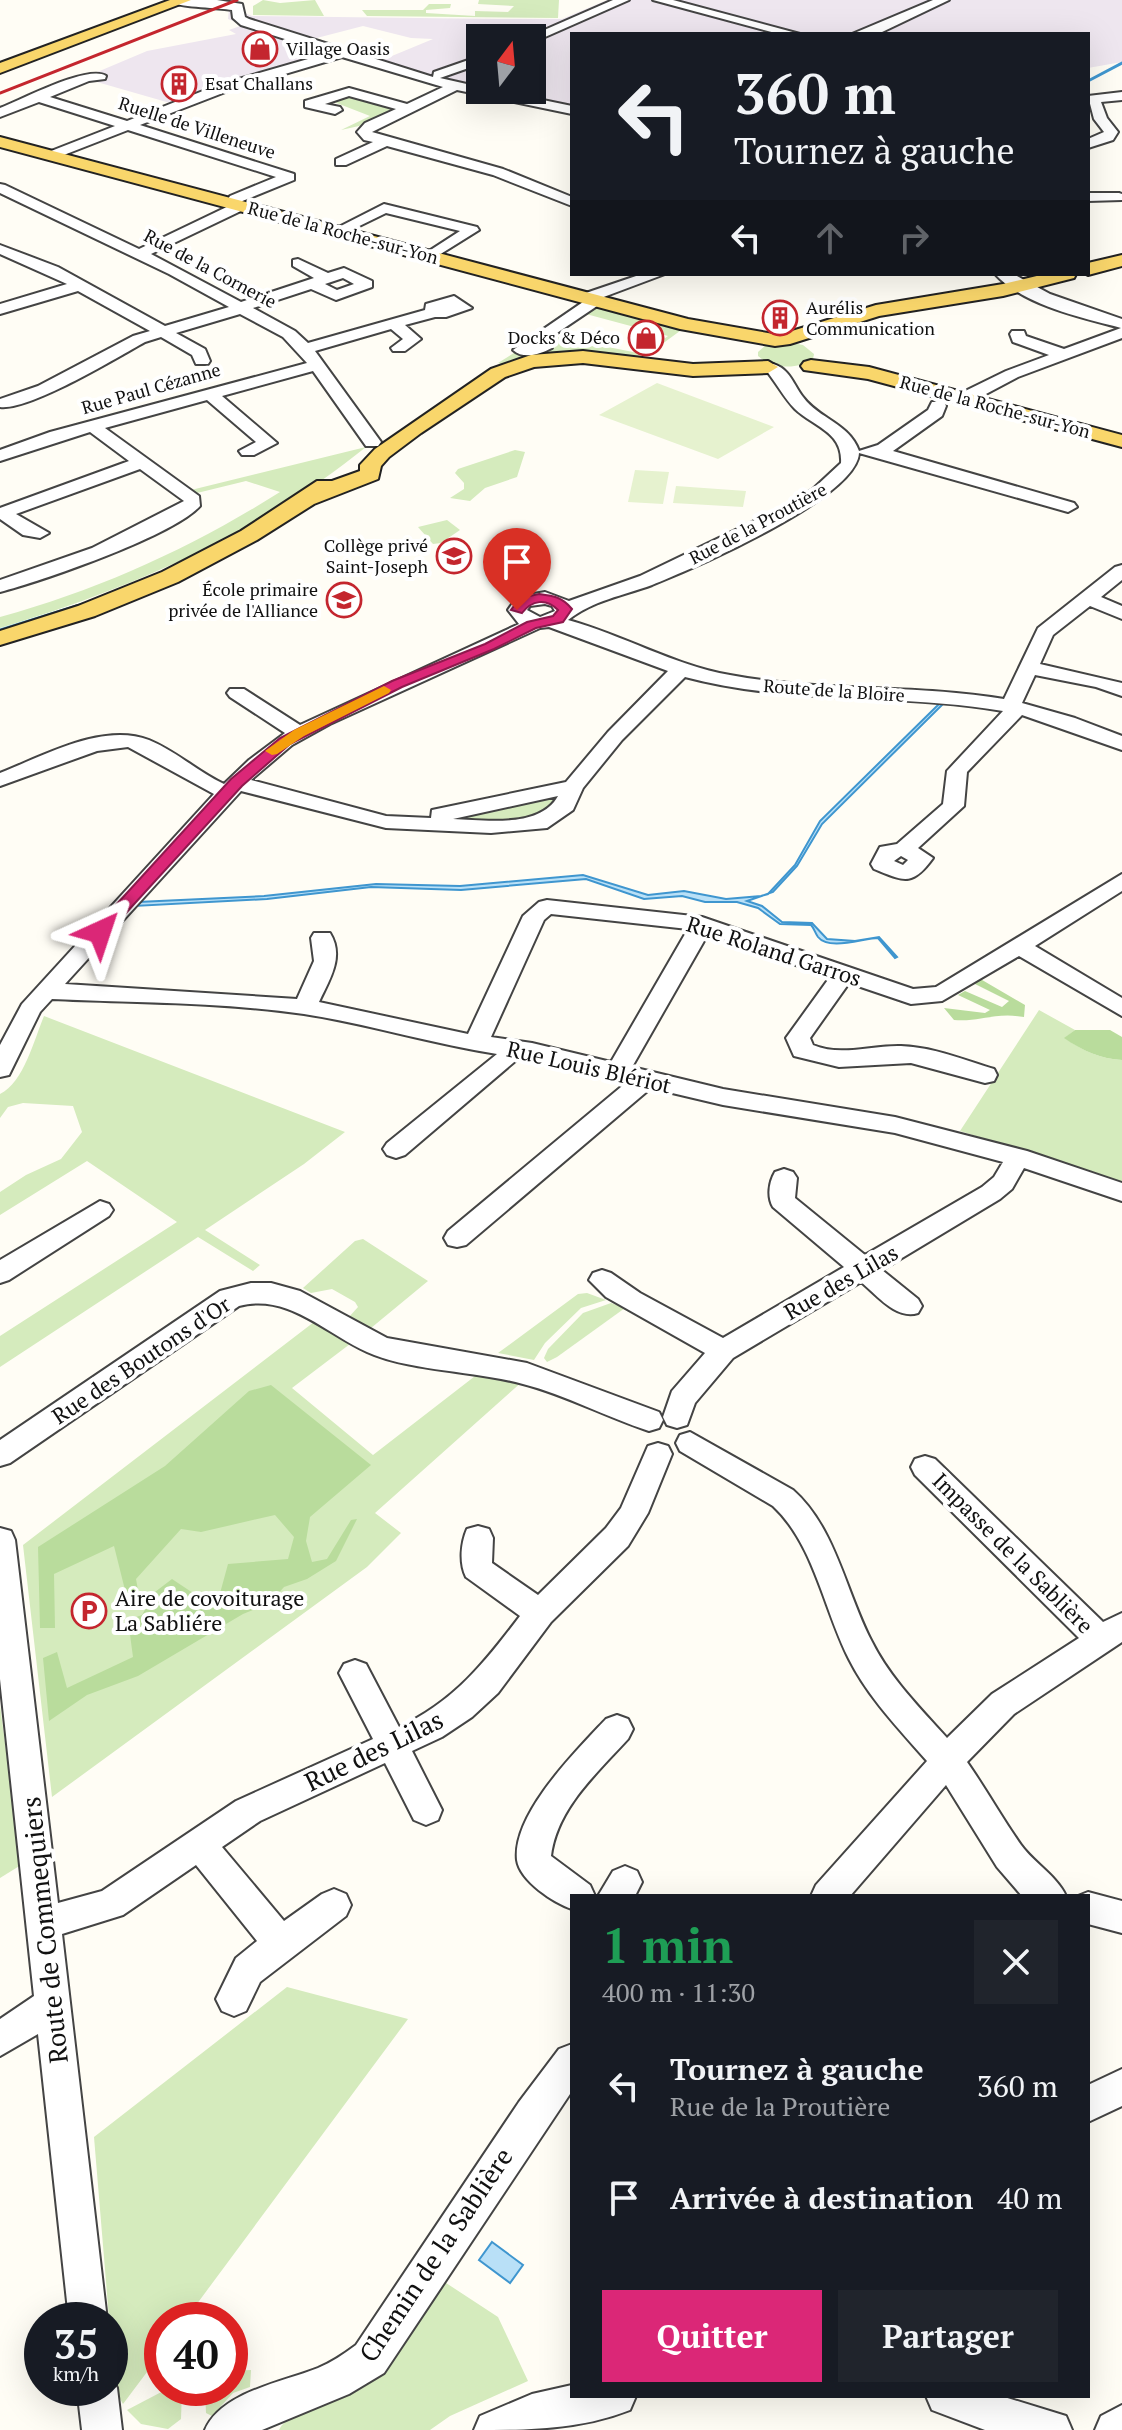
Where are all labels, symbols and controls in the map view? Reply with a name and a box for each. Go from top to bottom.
north arrow [466,24,546,104]
map controls [466,24,546,104]
shop icon: Village Oasis [241,30,279,68]
place label: Village Oasis [286,36,390,60]
text: 360 m [734,56,896,130]
icon: left [602,64,706,168]
building icon: Esat Challans [160,65,198,103]
place label: Esat Challans [205,71,313,95]
street label: Ruelle de Villeneuve [116,90,279,164]
text: Tournez à gauche [734,127,1015,174]
street label: Rue de la Roche-sur-Yon [246,195,441,269]
icon: left [724,216,768,260]
icon: ahead [808,216,852,260]
icon: right [892,216,936,260]
street label: Rue de la Cornerie [140,223,281,313]
place label: Aurélis Communication [806,295,935,340]
building icon: Aurélis Communication [761,299,799,337]
shop icon: Docks & Déco [627,319,665,357]
place label: Docks & Déco [508,325,620,349]
street label: Rue Paul Cézanne [78,357,223,419]
street label: Rue de la Roche-sur-Yon [898,369,1093,443]
street label: Rue de la Proutière [685,477,831,570]
pin [483,528,551,610]
place label: Collège privé Saint-Joseph [324,533,428,578]
school or university icon: Collège privé Saint-Joseph [435,537,473,575]
icon: arrive [495,540,539,584]
place label: École primaire privée de l'Alliance [168,577,318,622]
school or university icon: École primaire privée de l'Alliance [325,581,363,619]
street label: Route de la Bloire [763,673,906,707]
position arrow [58,890,142,974]
street label: Rue Roland Garros [683,909,865,992]
street label: Rue Louis Blériot [504,1034,674,1100]
street label: Rue des Lilas [778,1237,903,1326]
street label: Rue des Boutons d'Or [46,1289,236,1430]
street label: Impasse de la Sablière [927,1466,1100,1639]
place label: Aire de covoiturage La Sabliére [115,1583,304,1637]
parking icon: Aire de covoiturage La Sabliére [70,1592,108,1630]
street label: Rue des Lilas [299,1702,449,1798]
street label: Route de Commequiers [13,1795,75,2065]
text: 1 min [602,1913,733,1977]
button: close [974,1920,1058,2004]
text: 400 m · 11:30 [602,1975,755,2009]
text: Tournez à gauche [670,2049,924,2089]
icon: left [602,2064,646,2108]
text: 360 m [977,2066,1058,2106]
text: Rue de la Proutière [670,2089,890,2123]
street label: Chemin de la Sablière [351,2141,520,2368]
icon: arrive [602,2176,646,2220]
text: Arrivée à destination [670,2178,973,2218]
text: 40 m [997,2178,1062,2218]
button: Quitter [602,2290,822,2382]
button: Partager [838,2290,1058,2382]
speed limit sign: 40 [144,2302,248,2406]
text: 35 [53,2317,99,2370]
text: km/h [53,2360,99,2387]

